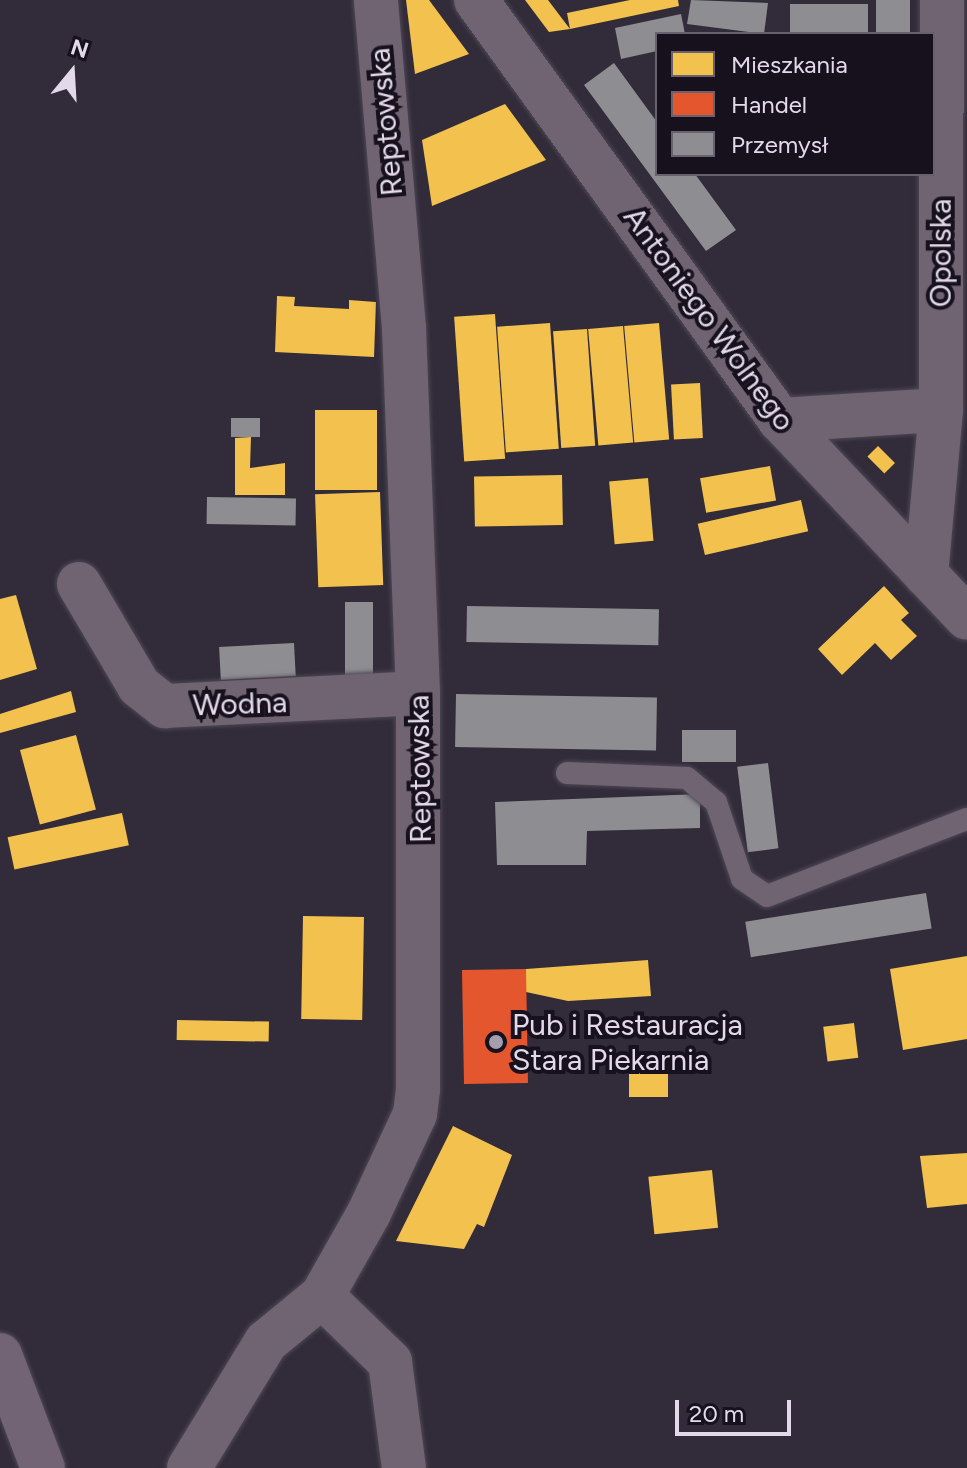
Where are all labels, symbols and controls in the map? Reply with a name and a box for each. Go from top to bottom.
north arrow [32,32,112,112]
legend [655,32,935,176]
text: N [67,33,92,64]
street label: Reptowska [362,47,410,197]
text: Mieszkania [731,50,848,79]
text: Handel [731,90,807,119]
text: Przemysł [731,130,829,159]
street label: Opolska [923,199,959,307]
street label: Antoniego Wolnego [616,200,802,438]
street label: Wodna [192,684,288,724]
street label: Reptowska [401,695,439,843]
place label: Pub i Restauracja Stara Piekarnia [512,1007,743,1078]
marker: Pub i Restauracja Stara Piekarnia [487,1033,505,1051]
scale bar [679,1384,795,1434]
text: 20 m [689,1399,744,1428]

